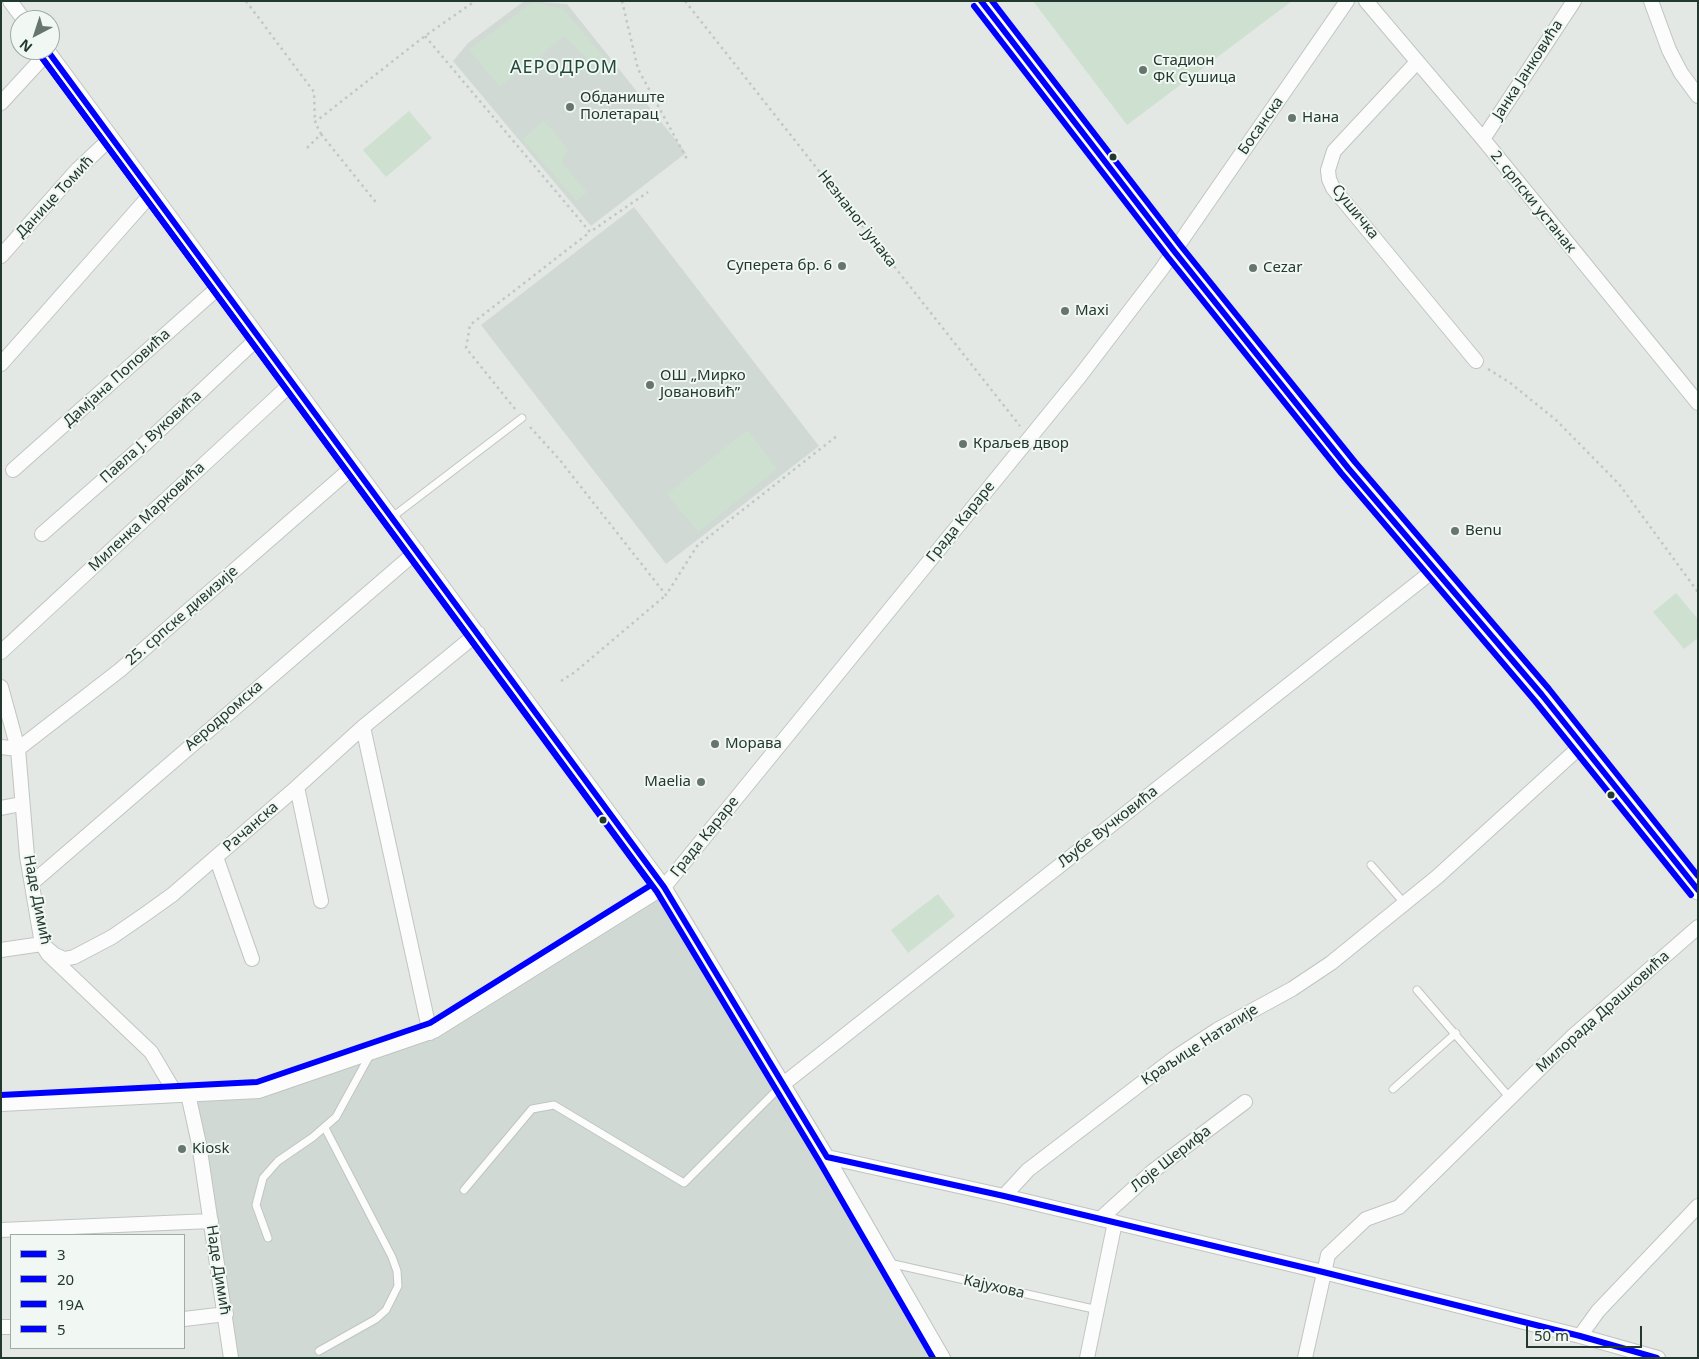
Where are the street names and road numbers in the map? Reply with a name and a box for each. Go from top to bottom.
street label: Јанка Јанковића [1489,17,1567,123]
street label: Босанска [1235,94,1287,158]
street label: 2. српски устанак [1486,147,1580,257]
street label: Данице Томић [12,152,98,242]
street label: Незнаног јунака [814,167,900,271]
street label: Сушичка [1328,181,1382,243]
street label: Дамјана Поповића [60,325,174,431]
street label: Павла Ј. Вуковића [97,387,205,487]
street label: Миленка Марковића [85,459,209,575]
street label: Града Караре [923,478,999,566]
street label: 25. српске дивизије [122,562,242,670]
street label: Аеродромска [181,677,267,755]
street label: Љубе Вучковића [1054,782,1162,872]
street label: Града Караре [667,793,743,881]
street label: Рачанска [220,798,282,856]
street label: Наде Димић [19,854,55,946]
street label: Милорада Драшковића [1533,947,1673,1077]
street label: Краљице Наталије [1138,1001,1262,1089]
street label: Лоје Шерифа [1127,1122,1215,1196]
street label: Наде Димић [202,1224,234,1316]
street label: Кајухова [962,1271,1026,1303]

